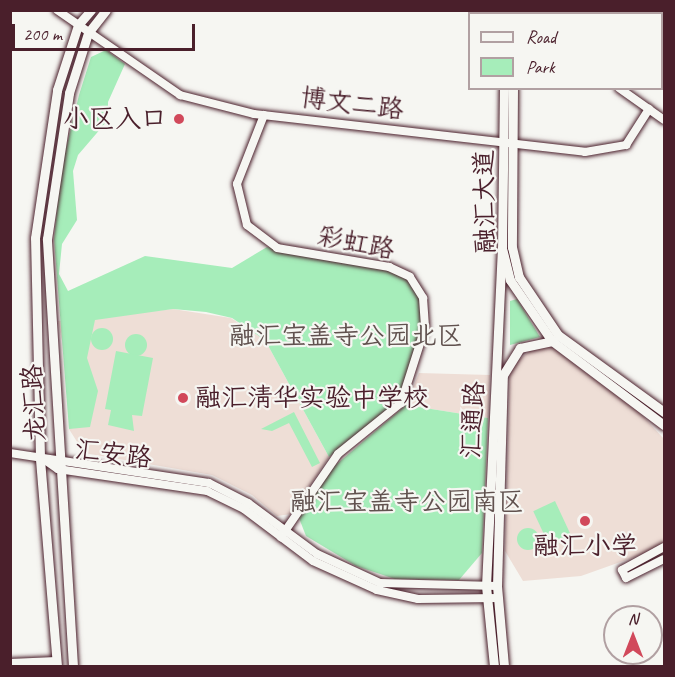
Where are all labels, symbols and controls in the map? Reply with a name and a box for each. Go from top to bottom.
scale bar [15,12,198,50]
legend [468,12,663,90]
text: 200 m [23,23,62,45]
text: Road [526,26,556,48]
text: Park [526,56,555,78]
street label: 博文二路 [298,82,406,126]
place label: 小区入口 [63,103,167,135]
marker: 小区入口 [172,112,186,126]
street label: 融汇大道 [468,150,502,254]
street label: 彩虹路 [315,220,397,266]
park label: 融汇宝盖寺公园北区 [229,320,463,352]
street label: 龙汇路 [16,363,52,443]
street label: 汇通路 [455,380,491,460]
place label: 融汇清华实验中学校 [195,382,429,414]
marker: 融汇清华实验中学校 [176,391,190,405]
street label: 汇安路 [72,434,154,474]
park label: 融汇宝盖寺公园南区 [290,486,524,518]
marker: 融汇小学 [578,514,592,528]
place label: 融汇小学 [533,530,637,562]
north arrow [603,605,663,665]
text: N [628,609,638,629]

